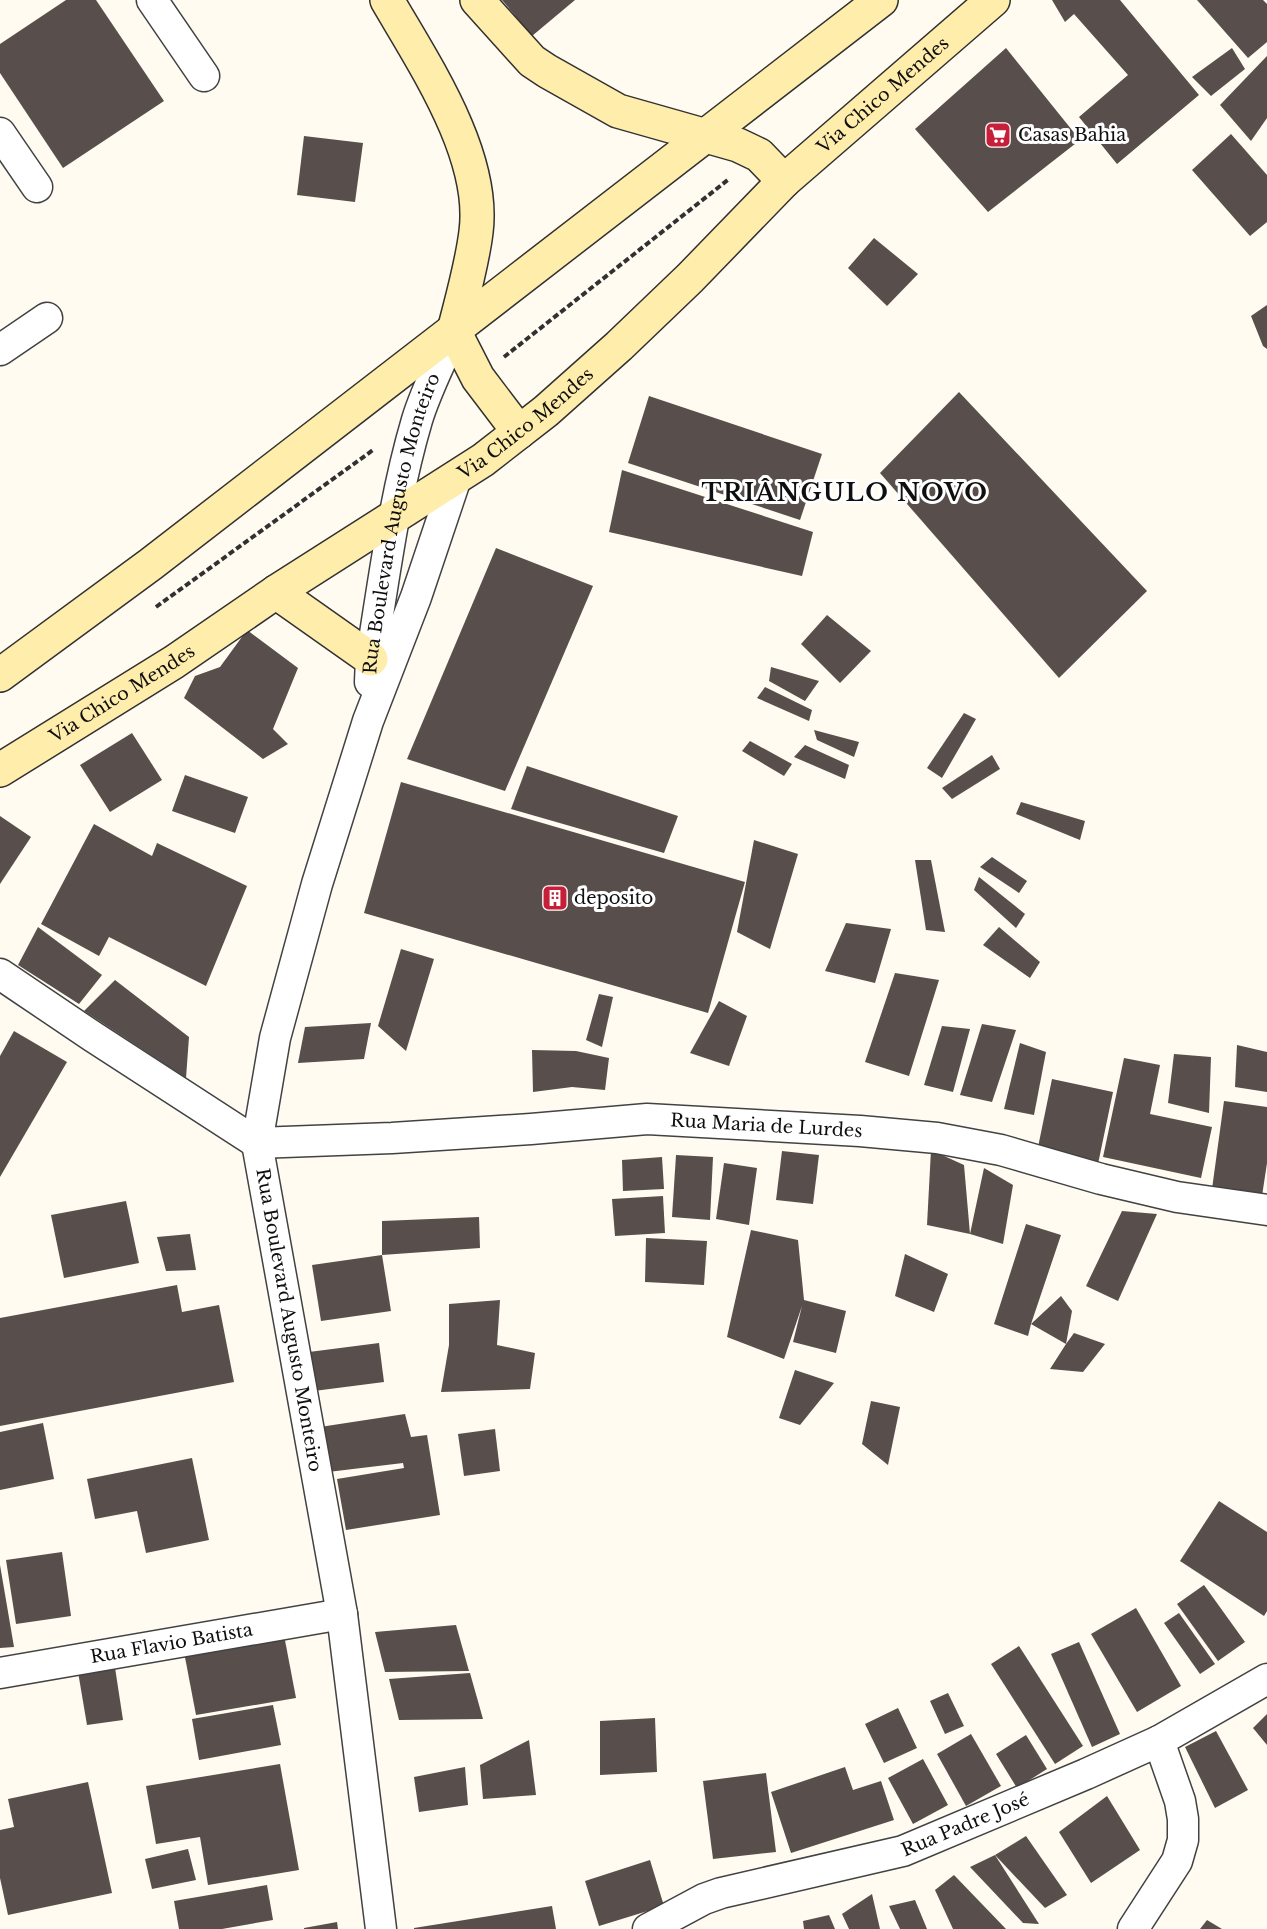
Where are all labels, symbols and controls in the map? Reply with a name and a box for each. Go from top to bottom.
street label: Via Chico Mendes [812,32,953,159]
supermarket icon: Casas Bahia [983,120,1013,150]
place label: Casas Bahia [1018,124,1126,146]
street label: Via Chico Mendes [453,363,598,485]
street label: Rua Boulevard Augusto Monteiro [359,370,445,674]
district label: TRIÂNGULO NOVO [702,478,988,507]
street label: Via Chico Mendes [45,640,199,748]
building icon: deposito [540,883,570,913]
place label: deposito [574,887,653,909]
street label: Rua Maria de Lurdes [670,1109,863,1142]
street label: Rua Boulevard Augusto Monteiro [251,1167,327,1473]
street label: Rua Flavio Batista [89,1619,254,1668]
street label: Rua Padre José [898,1788,1032,1861]

